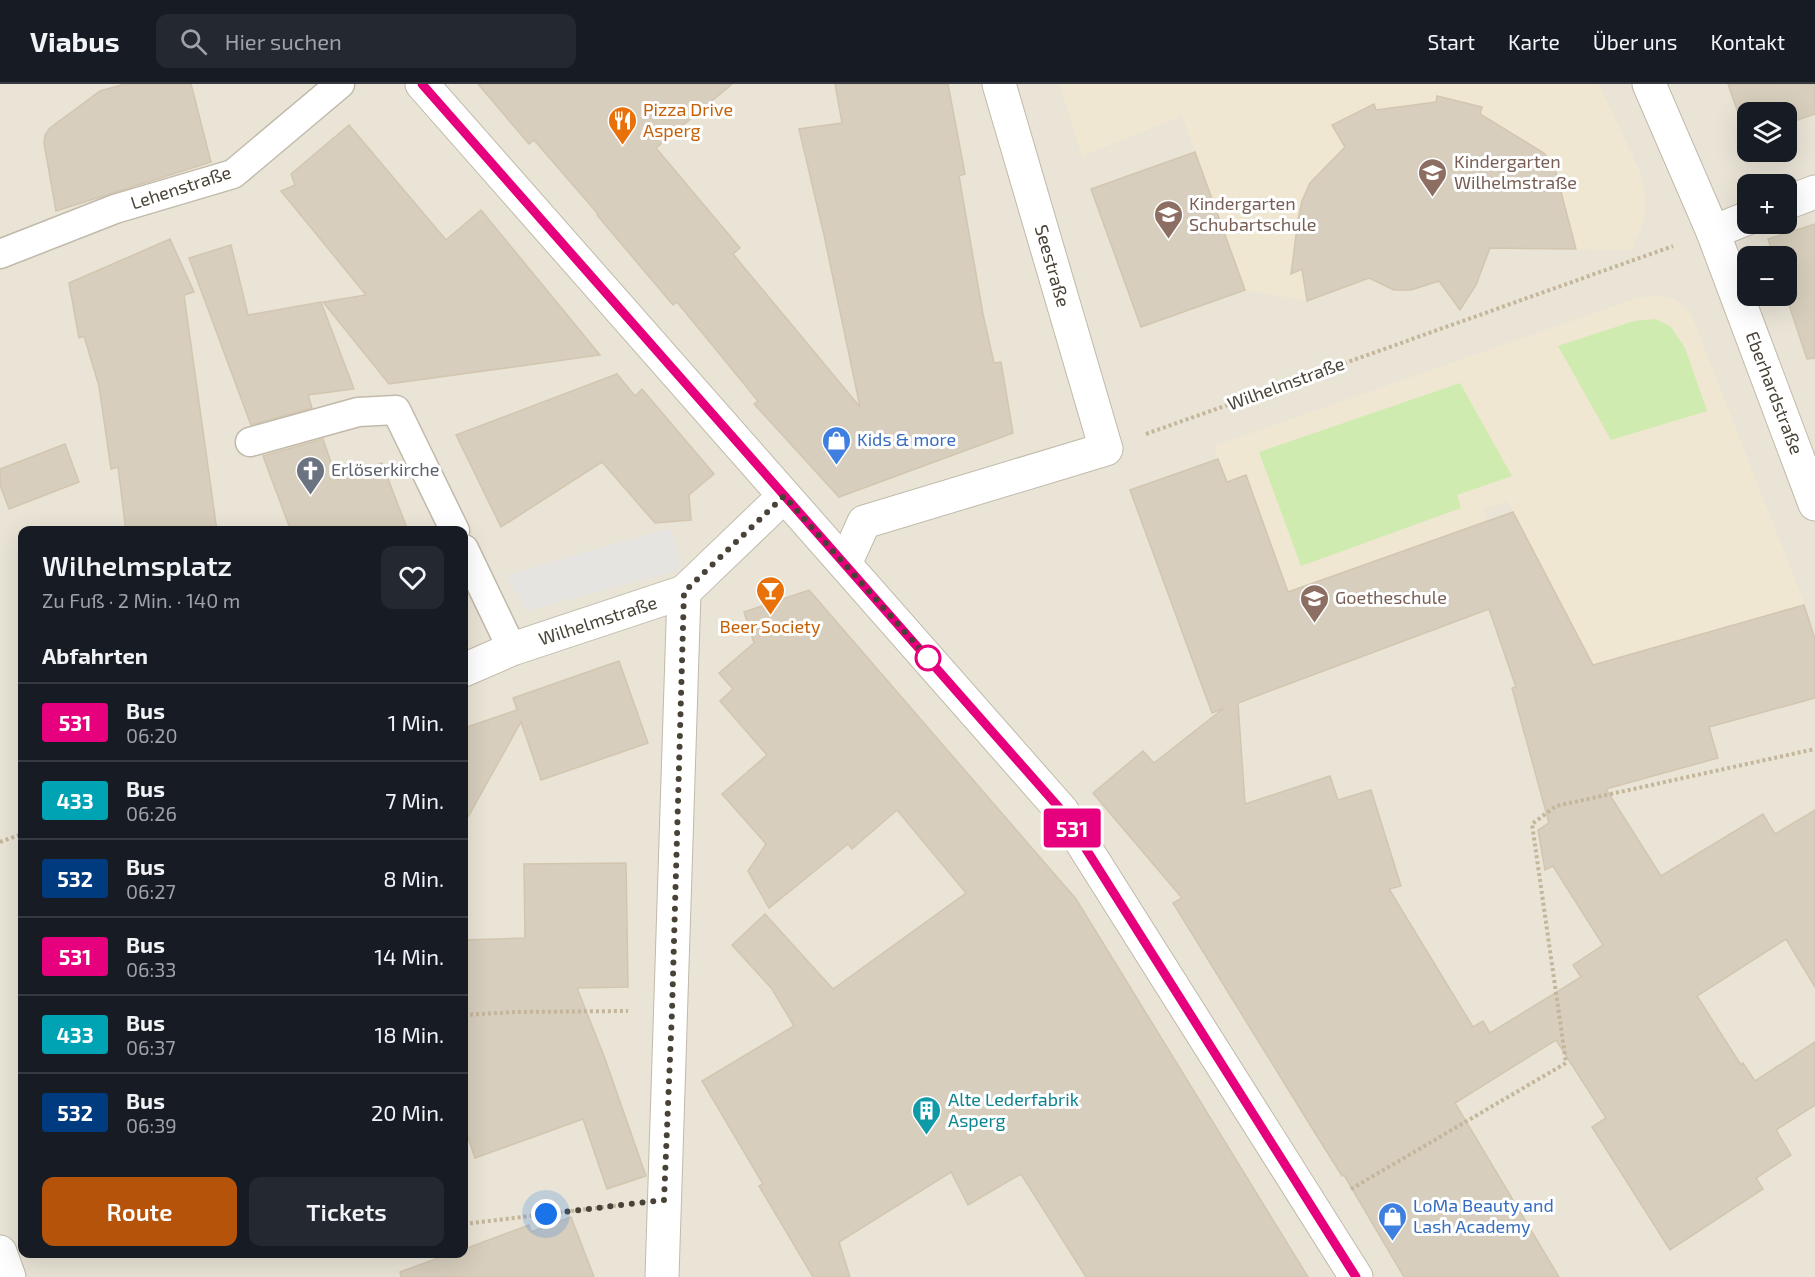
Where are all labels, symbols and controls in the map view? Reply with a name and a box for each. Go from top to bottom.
search box [156,14,576,68]
text: Viabus [30,24,120,58]
icon: search [177,25,210,58]
text: Hier suchen [225,28,342,54]
text: Start [1428,29,1475,54]
text: Karte [1508,29,1560,54]
text: Über uns [1593,29,1678,54]
text: Kontakt [1711,29,1785,54]
place label: Pizza Drive Asperg [643,98,733,141]
map controls [1737,102,1797,306]
button: layers [1737,102,1797,162]
restaurant icon: Pizza Drive Asperg [606,104,638,146]
place label: Kindergarten Wilhelmstraße [1454,150,1577,193]
school or university icon: Kindergarten Wilhelmstraße [1417,156,1449,198]
street label: Lehenstraße [128,160,234,214]
button: + [1737,174,1797,234]
place label: Kindergarten Schubartschule [1189,192,1317,235]
school or university icon: Kindergarten Schubartschule [1152,198,1184,240]
street label: Seestraße [1031,222,1075,309]
button: − [1737,246,1797,306]
street label: Eberhardstraße [1741,328,1808,457]
street label: Wilhelmstraße [1224,352,1347,414]
shop icon: Kids & more [820,424,852,466]
place label: Kids & more [857,428,956,450]
church icon: Erlöserkirche [294,454,326,496]
place label: Erlöserkirche [331,458,439,480]
button: heart [381,546,444,609]
text: Wilhelmsplatz [42,548,232,582]
bar icon: Beer Society [754,574,786,616]
school or university icon: Goetheschule [1298,582,1330,624]
place label: Goetheschule [1335,586,1447,608]
text: Zu Fuß · 2 Min. · 140 m [42,588,240,612]
street label: Wilhelmstraße [536,591,660,650]
place label: Beer Society [720,615,821,637]
text: Abfahrten [42,642,148,668]
unlabelled marker [915,645,941,671]
text: Bus [126,697,165,723]
text: 1 Min. [388,709,444,735]
text: 531 [59,710,91,735]
text: 06:20 [126,723,178,747]
text: Bus [126,775,165,801]
text: 7 Min. [385,787,444,813]
text: 433 [56,788,94,813]
text: 06:26 [126,801,177,825]
line badge: 531 [1038,808,1106,848]
text: 531 [1056,816,1088,841]
text: Bus [126,853,165,879]
text: 8 Min. [383,865,444,891]
text: 532 [57,866,93,891]
text: 06:27 [126,879,176,903]
text: Bus [126,931,165,957]
text: 14 Min. [374,943,444,969]
text: 531 [59,944,91,969]
text: 06:33 [126,957,176,981]
text: Bus [126,1009,165,1035]
text: 18 Min. [374,1021,444,1047]
text: 433 [56,1022,94,1047]
text: 06:37 [126,1035,176,1059]
text: Bus [126,1087,165,1113]
place label: Alte Lederfabrik Asperg [948,1088,1079,1131]
building icon: Alte Lederfabrik Asperg [911,1094,943,1136]
text: 20 Min. [371,1099,444,1125]
text: 532 [57,1100,93,1125]
text: 06:39 [126,1113,177,1137]
button: Route [42,1177,237,1246]
button: Tickets [249,1177,444,1246]
place label: LoMa Beauty and Lash Academy [1413,1194,1554,1237]
your location [531,1199,561,1229]
shop icon: LoMa Beauty and Lash Academy [1376,1200,1408,1242]

